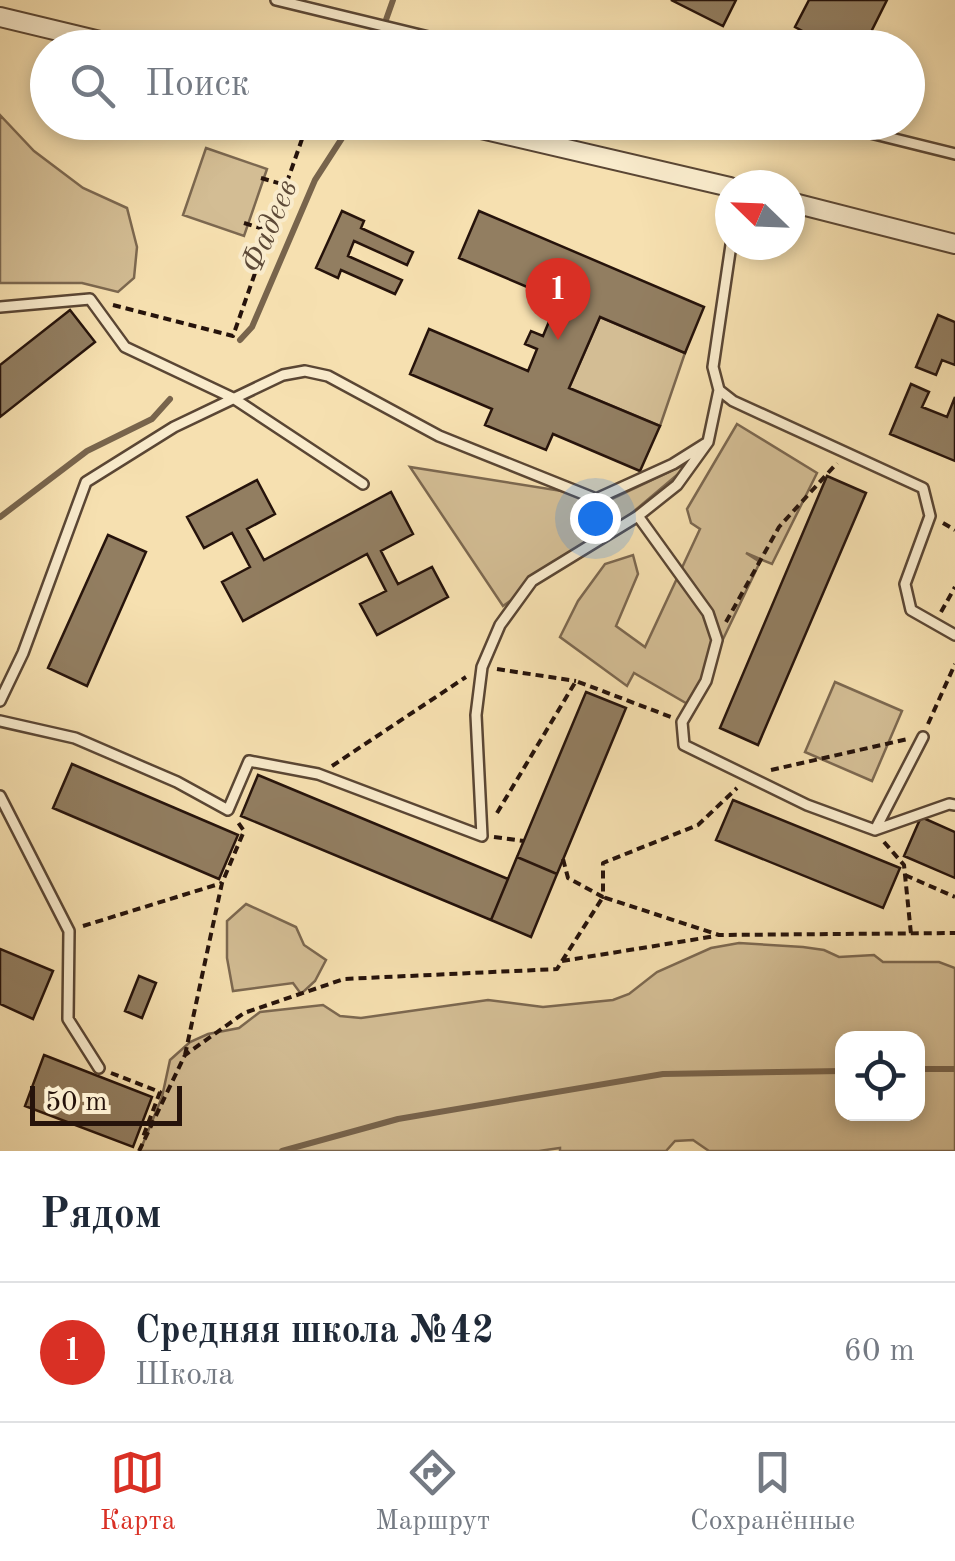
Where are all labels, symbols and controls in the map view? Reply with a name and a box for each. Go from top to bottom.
search box [30,30,925,140]
icon: search [65,58,120,113]
text: Поиск [145,66,250,104]
north arrow [715,170,805,260]
water label: Фадеев [237,175,305,279]
pin: 1 [526,258,590,340]
your location [570,493,621,544]
map controls [835,1031,925,1121]
button: locate [835,1031,925,1121]
scale bar [30,1081,182,1126]
text: 50 m [45,1089,108,1117]
text: Рядом [40,1195,162,1237]
text: Средняя школа №42 [135,1313,494,1351]
text: 1 [63,1336,82,1368]
text: 60 m [844,1336,915,1368]
text: Школа [135,1360,234,1392]
tab: Карта [100,1445,176,1540]
tab: Маршрут [375,1445,490,1540]
tab: Сохранённые [690,1445,855,1540]

